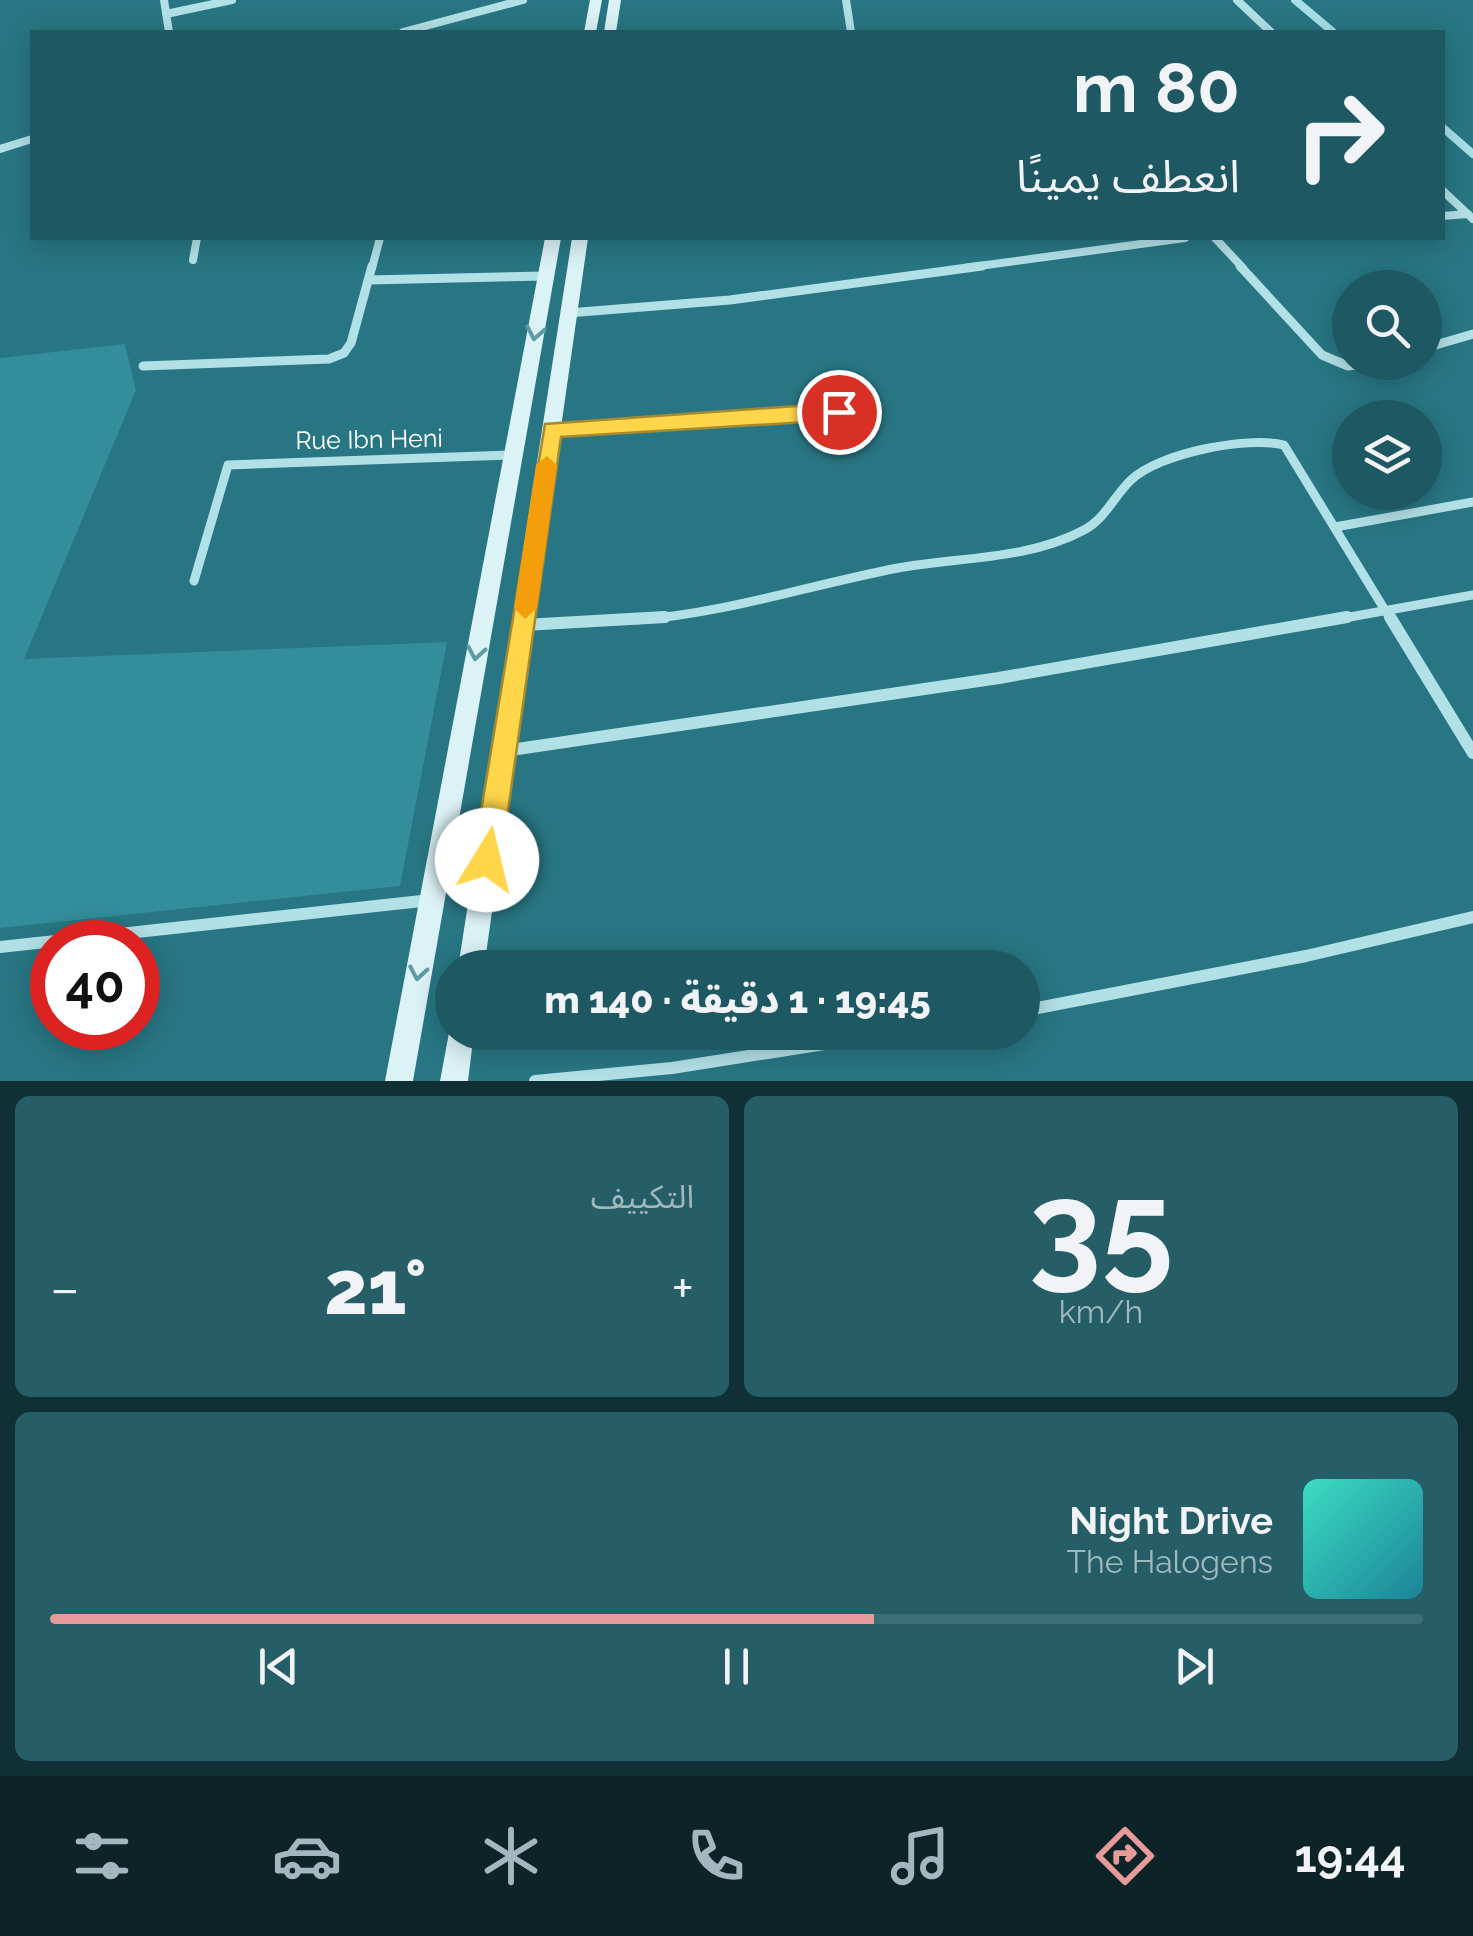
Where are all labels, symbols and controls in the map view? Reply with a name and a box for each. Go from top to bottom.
text: 80 m [1073,46,1240,128]
icon: right [1275,70,1405,200]
text: انعطف يمينًا [1016,150,1240,203]
map controls [1332,270,1442,510]
button: search [1332,270,1442,380]
one-way arrow [525,325,546,342]
pin [797,370,882,455]
icon: arrive [812,385,867,440]
button: layers [1332,400,1442,510]
street label: Rue Ibn Heni [295,423,443,455]
one-way arrow [466,645,487,661]
position arrow [435,808,539,912]
speed limit sign: 40 [30,920,160,1050]
one-way arrow [409,964,430,981]
text: 19:45 · 1 دقيقة · 140 m [544,977,931,1022]
text: 35 [1029,1152,1173,1304]
text: التكييف [591,1178,694,1215]
text: 21° [324,1243,427,1332]
text: − [50,1256,80,1321]
text: + [671,1256,694,1321]
text: km/h [1059,1293,1143,1330]
text: Night Drive [1069,1498,1273,1543]
text: The Halogens [1067,1543,1273,1580]
icon: previous [251,1639,306,1694]
icon: pause [709,1639,764,1694]
icon: next [1167,1639,1222,1694]
icon: filters [67,1821,137,1891]
icon: car [272,1821,342,1891]
icon: climate [476,1821,546,1891]
icon: phone [681,1821,751,1891]
icon: music [885,1821,955,1891]
icon: directions [1090,1821,1160,1891]
text: 19:44 [1294,1830,1406,1883]

